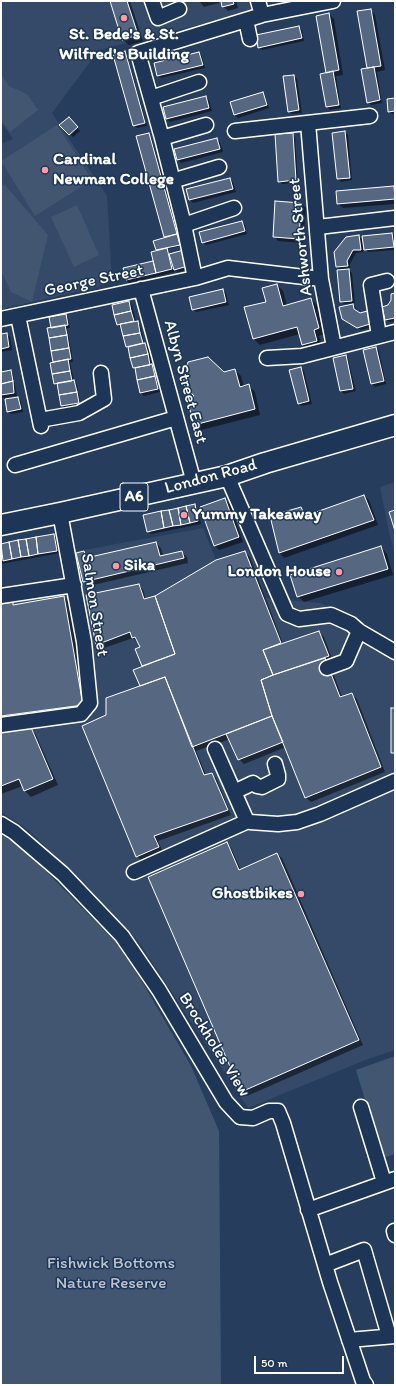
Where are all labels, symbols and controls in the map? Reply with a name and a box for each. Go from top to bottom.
marker: St. Bede's & St. Wilfred's Building [119,13,129,23]
place label: St. Bede's & St. Wilfred's Building [59,25,189,65]
place label: Cardinal Newman College [53,150,174,190]
marker: Cardinal Newman College [40,165,50,175]
street label: Ashworth Street [285,177,317,297]
street label: George Street [43,261,145,301]
street label: Albyn Street East [159,318,211,446]
street label: London Road [163,455,259,499]
road number: A6 [120,483,148,511]
place label: Yummy Takeaway [192,505,321,525]
marker: Yummy Takeaway [179,510,189,520]
street label: Salmon Street [76,552,112,658]
place label: Sika [124,556,155,576]
marker: Sika [111,561,121,571]
place label: London House [227,562,331,582]
marker: London House [334,567,344,577]
place label: Ghostbikes [212,884,293,904]
marker: Ghostbikes [296,889,306,899]
street label: Brockholes View [174,989,254,1101]
park label: Fishwick Bottoms Nature Reserve [47,1254,175,1294]
scale bar [256,1348,346,1374]
text: 50 m [261,1356,287,1370]

